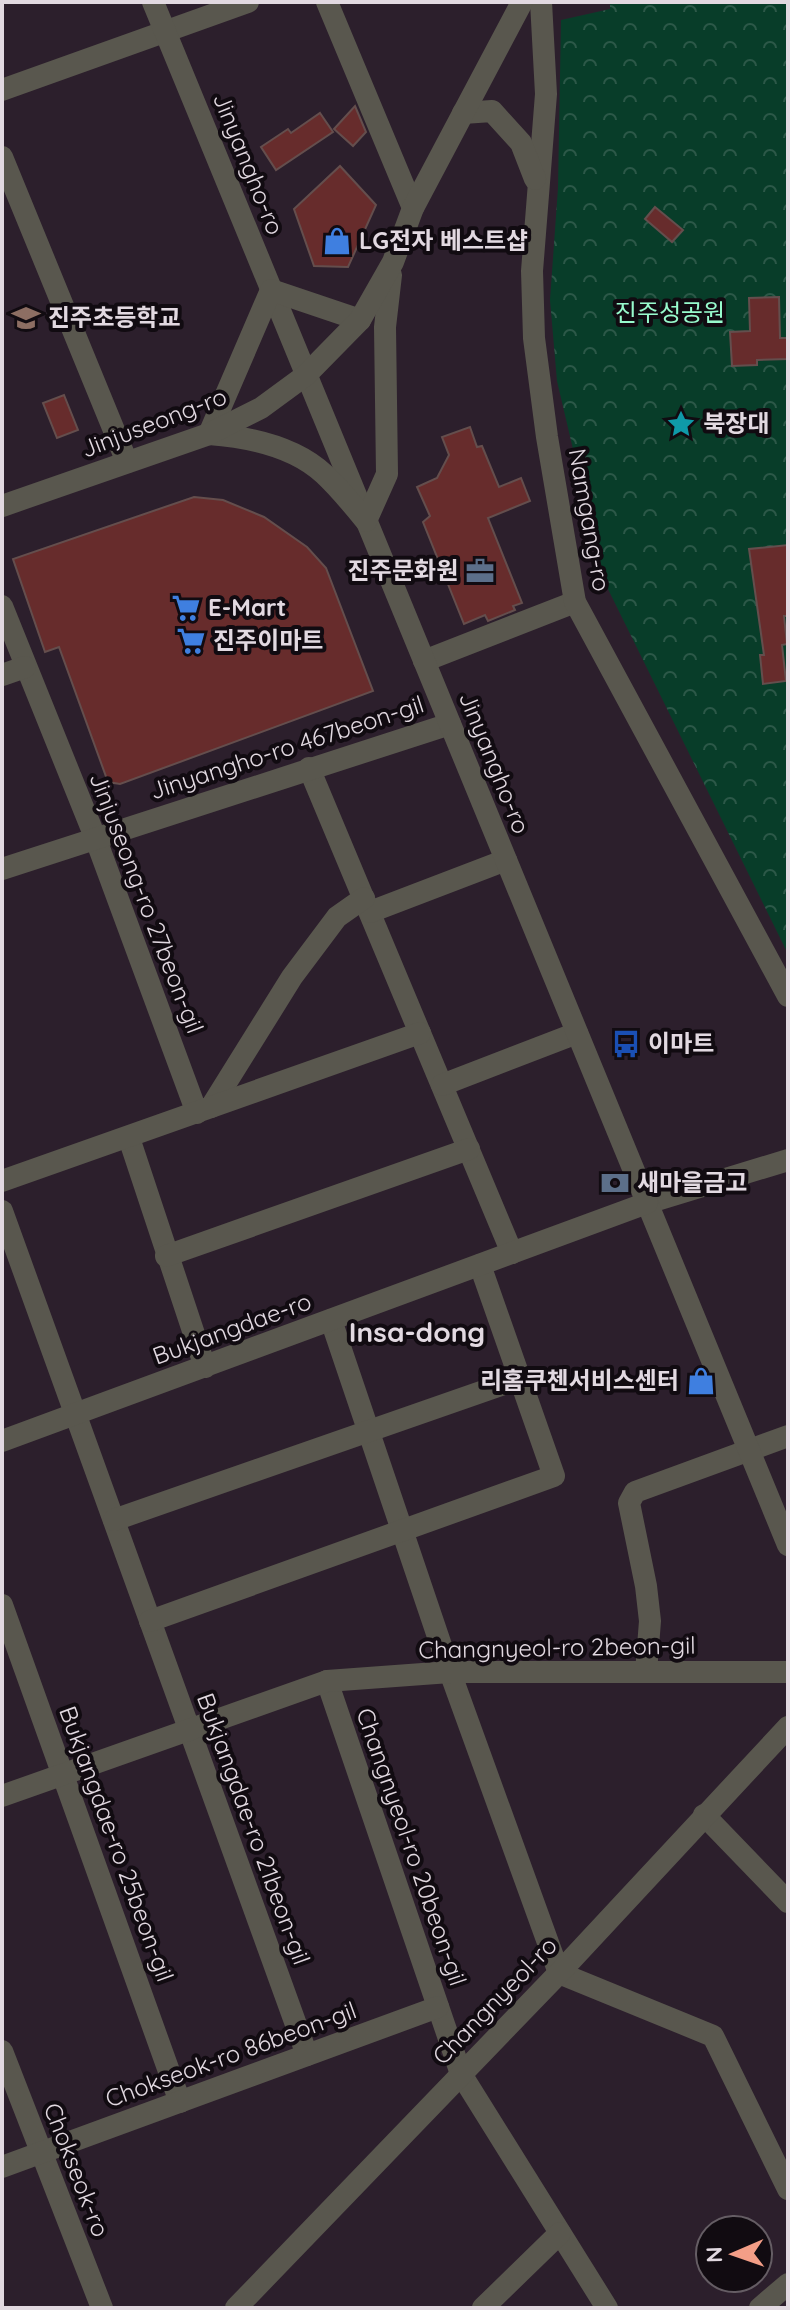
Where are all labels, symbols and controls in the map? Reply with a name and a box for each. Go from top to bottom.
street label: Jinyangho-ro [207,88,291,239]
place label: LG전자 베스트샵 [359,225,528,255]
shop icon: LG전자 베스트샵 [322,226,352,256]
park label: 진주성공원 [615,297,725,327]
place label: 진주초등학교 [48,302,180,332]
school or university icon: 진주초등학교 [11,303,41,333]
street label: Jinjuseong-ro [77,381,231,464]
place label: 북장대 [703,408,769,438]
place icon: 북장대 [666,409,696,439]
street label: Namgang-ro [563,446,617,594]
place label: 진주문화원 [348,555,458,585]
office icon: 진주문화원 [465,556,495,586]
place label: E-Mart [208,592,286,622]
supermarket icon: E-Mart [171,593,201,623]
place label: 진주이마트 [213,625,323,655]
supermarket icon: 진주이마트 [176,626,206,656]
street label: Jinyangho-ro [453,687,537,838]
street label: Jinyangho-ro 467beon-gil [146,689,427,806]
street label: Jinjuseong-ro 27beon-gil [83,768,211,1037]
place label: 이마트 [648,1028,714,1058]
bus stop icon: 이마트 [611,1029,641,1059]
place label: 새마을금고 [637,1167,747,1197]
bank icon: 새마을금고 [600,1168,630,1198]
street label: Bukjangdae-ro [148,1285,315,1371]
district label: Insa-dong [349,1314,485,1349]
place label: 리홈쿠첸서비스센터 [480,1365,679,1395]
shop icon: 리홈쿠첸서비스센터 [686,1366,716,1396]
street label: Changnyeol-ro 2beon-gil [418,1630,696,1664]
street label: Bukjangdae-ro 21beon-gil [191,1689,317,1969]
street label: Bukjangdae-ro 25beon-gil [53,1702,181,1986]
street label: Changnyeol-ro 20beon-gil [350,1704,474,1989]
street label: Changnyeol-ro [426,1930,563,2070]
street label: Chokseok-ro 86beon-gil [101,1995,360,2113]
street label: Chokseok-ro [38,2098,116,2241]
north arrow [694,2214,774,2294]
text: N [700,2246,728,2263]

